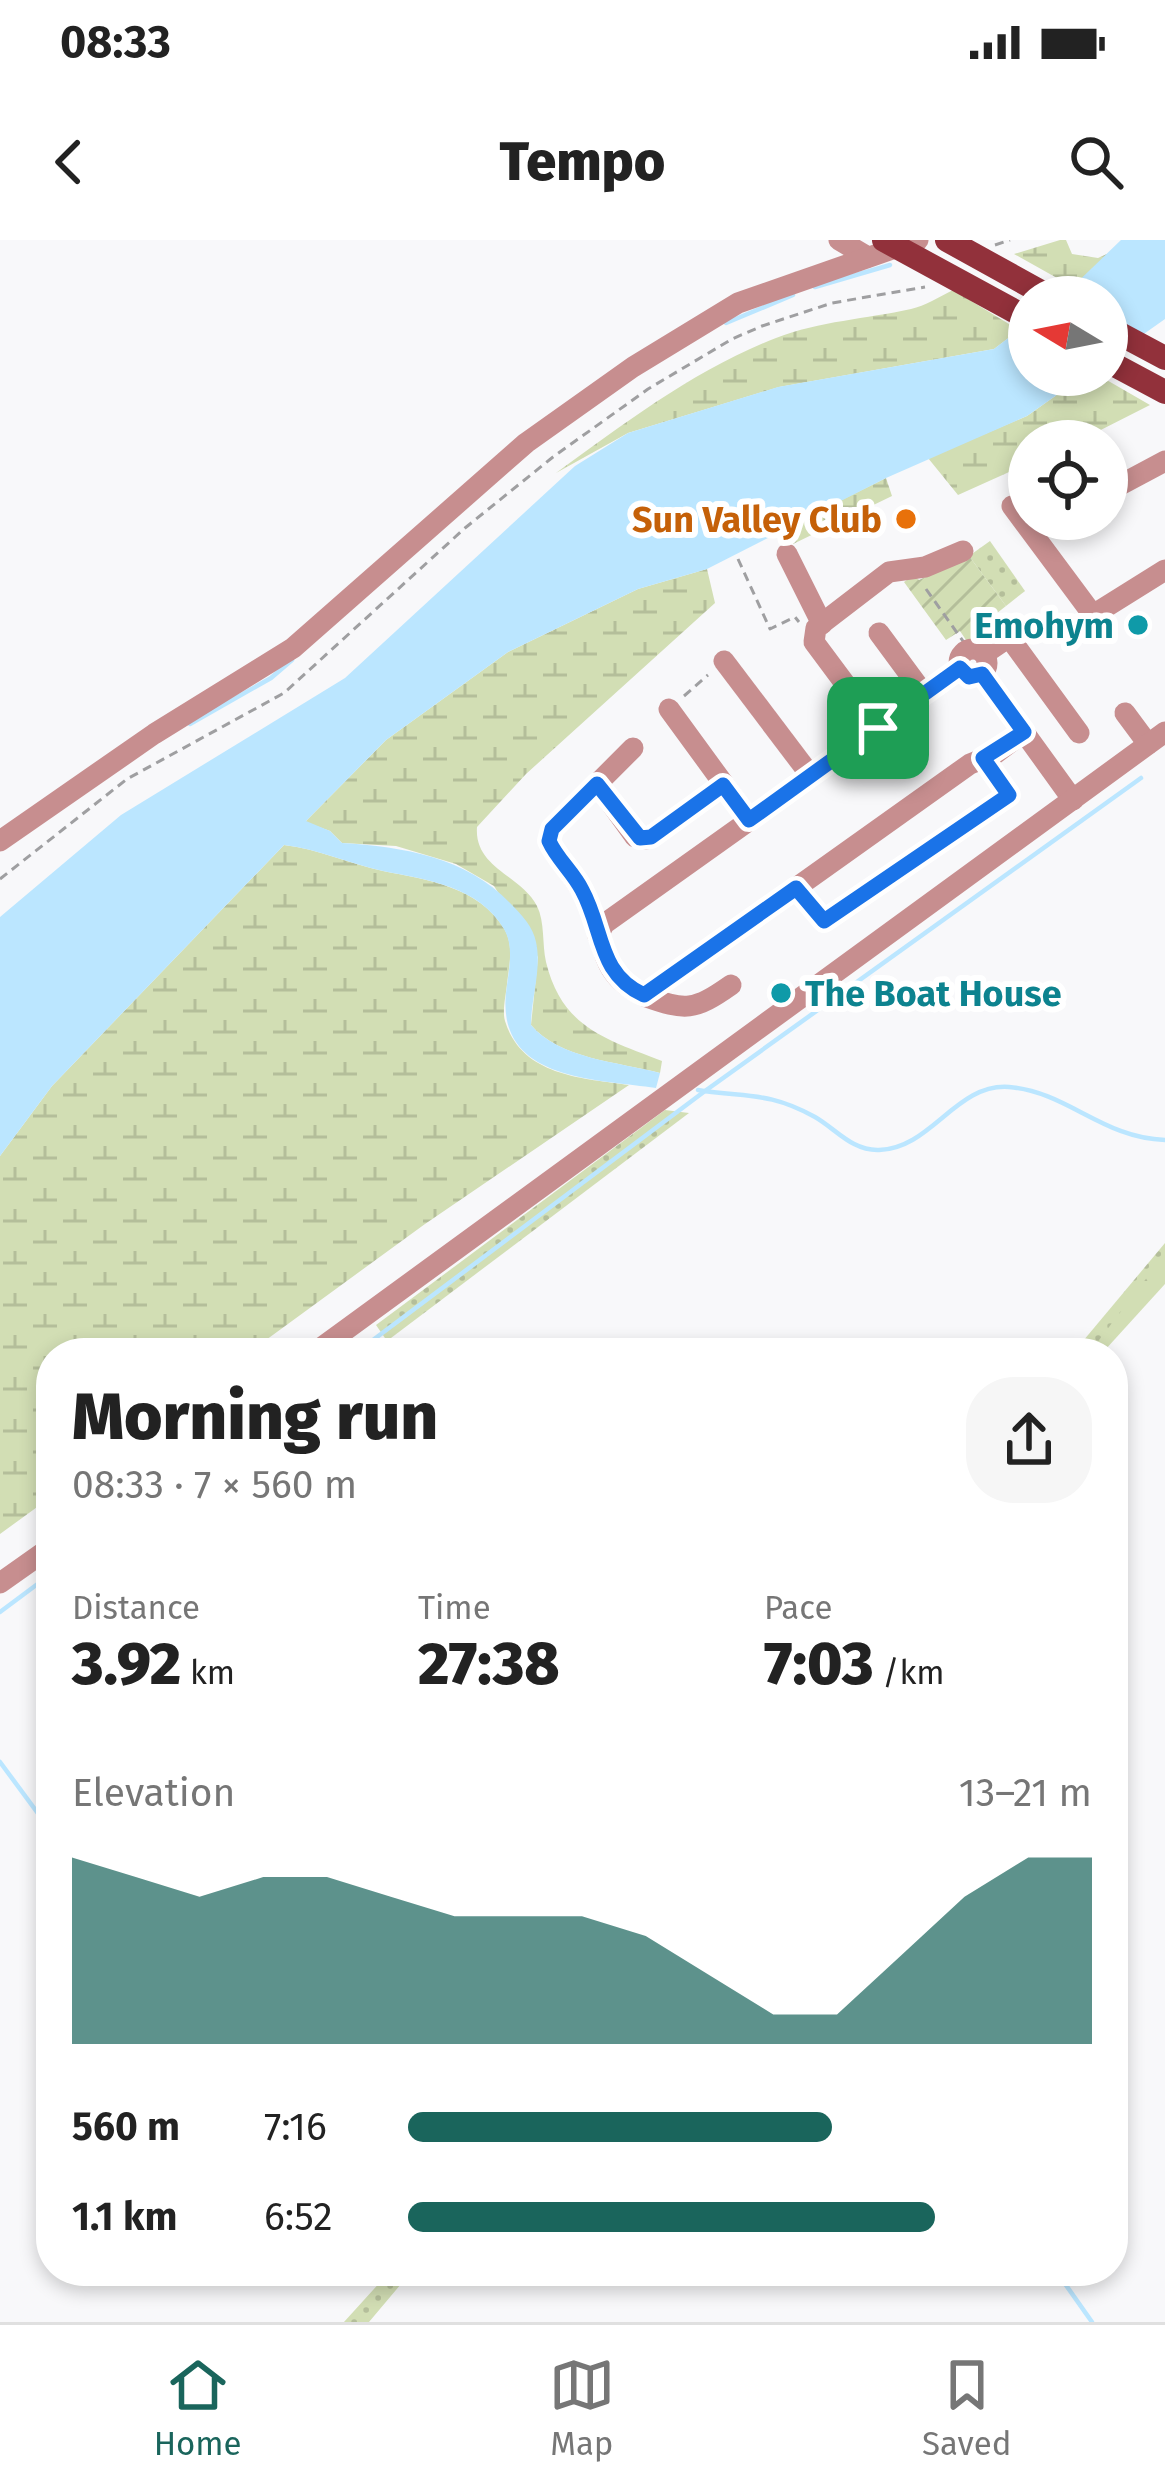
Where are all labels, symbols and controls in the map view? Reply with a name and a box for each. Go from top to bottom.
text: 08:33 [60,15,171,69]
icon: back [36,129,102,195]
icon: search [1063,129,1129,195]
text: Tempo [500,130,665,194]
north arrow [1008,276,1128,396]
map controls [1008,276,1128,540]
button: locate [1008,420,1128,540]
place label: Sun Valley Club [632,498,882,542]
marker: Sun Valley Club [893,506,919,532]
place label: Emohym [974,604,1114,648]
marker: Emohym [1125,612,1151,638]
pin [827,677,929,779]
icon: arrive [845,695,911,761]
place label: The Boat House [805,972,1062,1016]
marker: The Boat House [768,980,794,1006]
text: Morning run [72,1377,438,1456]
button: share [966,1377,1092,1503]
text: 08:33 · 7 × 560 m [72,1462,357,1508]
text: Distance [72,1588,200,1628]
text: Time [418,1588,491,1628]
text: Pace [764,1588,832,1628]
text: 3.92 [72,1628,181,1700]
text: 27:38 [418,1628,560,1700]
text: 7:03 [764,1628,874,1700]
text: km [181,1653,235,1693]
text: /km [874,1653,945,1693]
text: Elevation [72,1770,235,1816]
text: 13–21 m [959,1770,1092,1816]
text: 560 m [72,2104,180,2150]
text: 7:16 [264,2104,327,2150]
text: 1.1 km [72,2194,177,2240]
text: 6:52 [264,2194,333,2240]
tab: Home [154,2352,242,2464]
tab: Map [549,2352,615,2464]
tab: Saved [922,2352,1011,2464]

